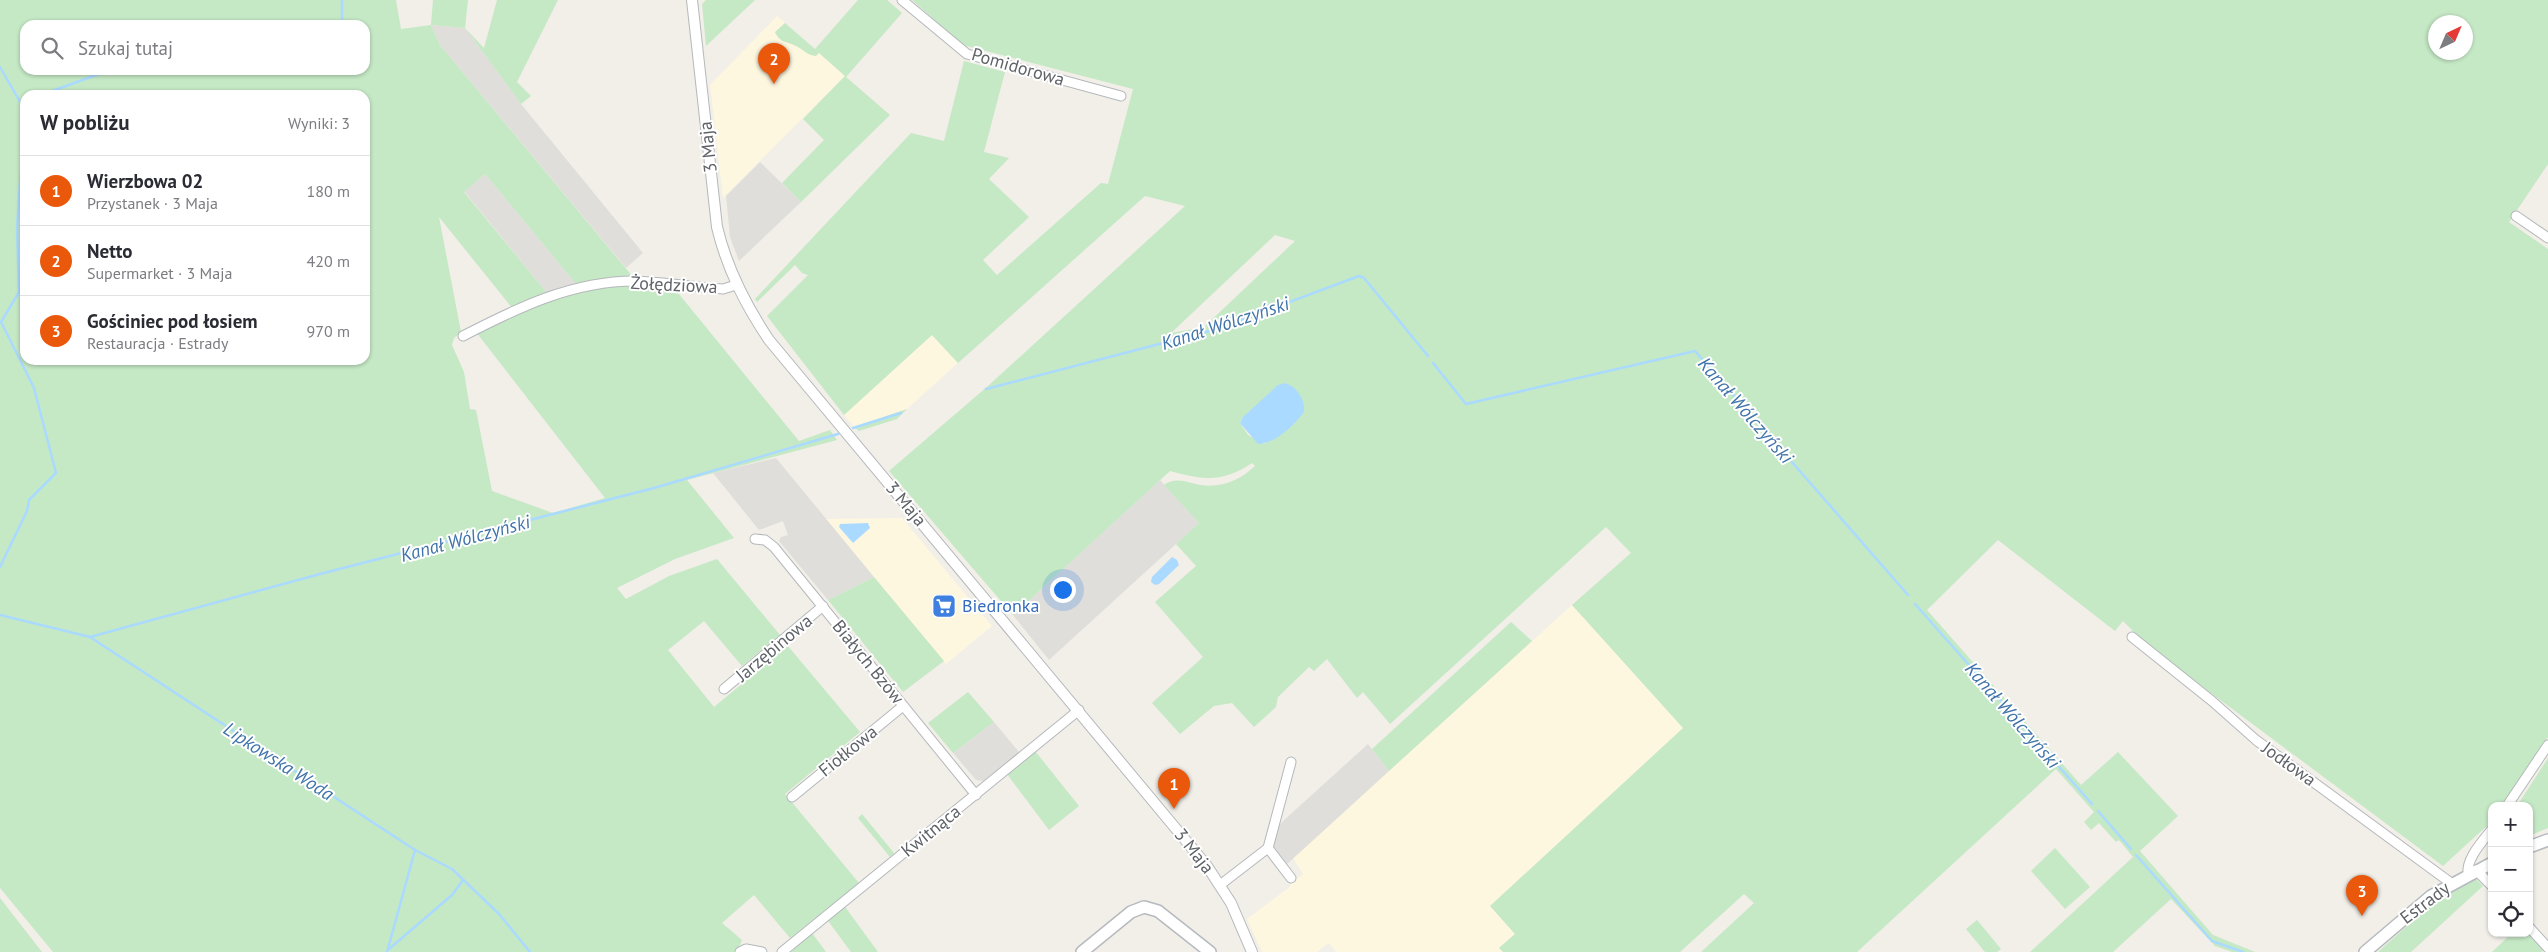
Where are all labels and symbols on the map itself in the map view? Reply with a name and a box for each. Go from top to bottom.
north arrow [2428,15,2473,60]
street label: Pomidorowa [969,42,1067,91]
pin: 2 [758,43,790,84]
street label: 3 Maja [693,120,722,174]
street label: Żołędziowa [630,271,718,298]
water label: Kanał Wólczyński [1158,291,1293,355]
water label: Kanał Wólczyński [1693,352,1799,469]
street label: 3 Maja [881,477,932,531]
water label: Kanał Wólczyński [398,509,533,567]
your location [1050,577,1076,603]
supermarket icon: Biedronka [931,593,957,619]
place label: Biedronka [962,594,1039,617]
street label: Jarzębinowa [730,609,817,687]
street label: Białych Bzów [828,615,910,709]
water label: Kanał Wólczyński [1960,657,2066,774]
water label: Lipkowska Woda [219,716,339,806]
street label: Fiołkowa [814,720,882,781]
street label: Jodłowa [2257,736,2321,791]
pin: 1 [1158,768,1190,809]
street label: Kwitnąca [896,800,965,862]
street label: 3 Maja [1169,823,1219,878]
pin: 3 [2346,875,2378,916]
street label: Estrady [2395,876,2455,929]

